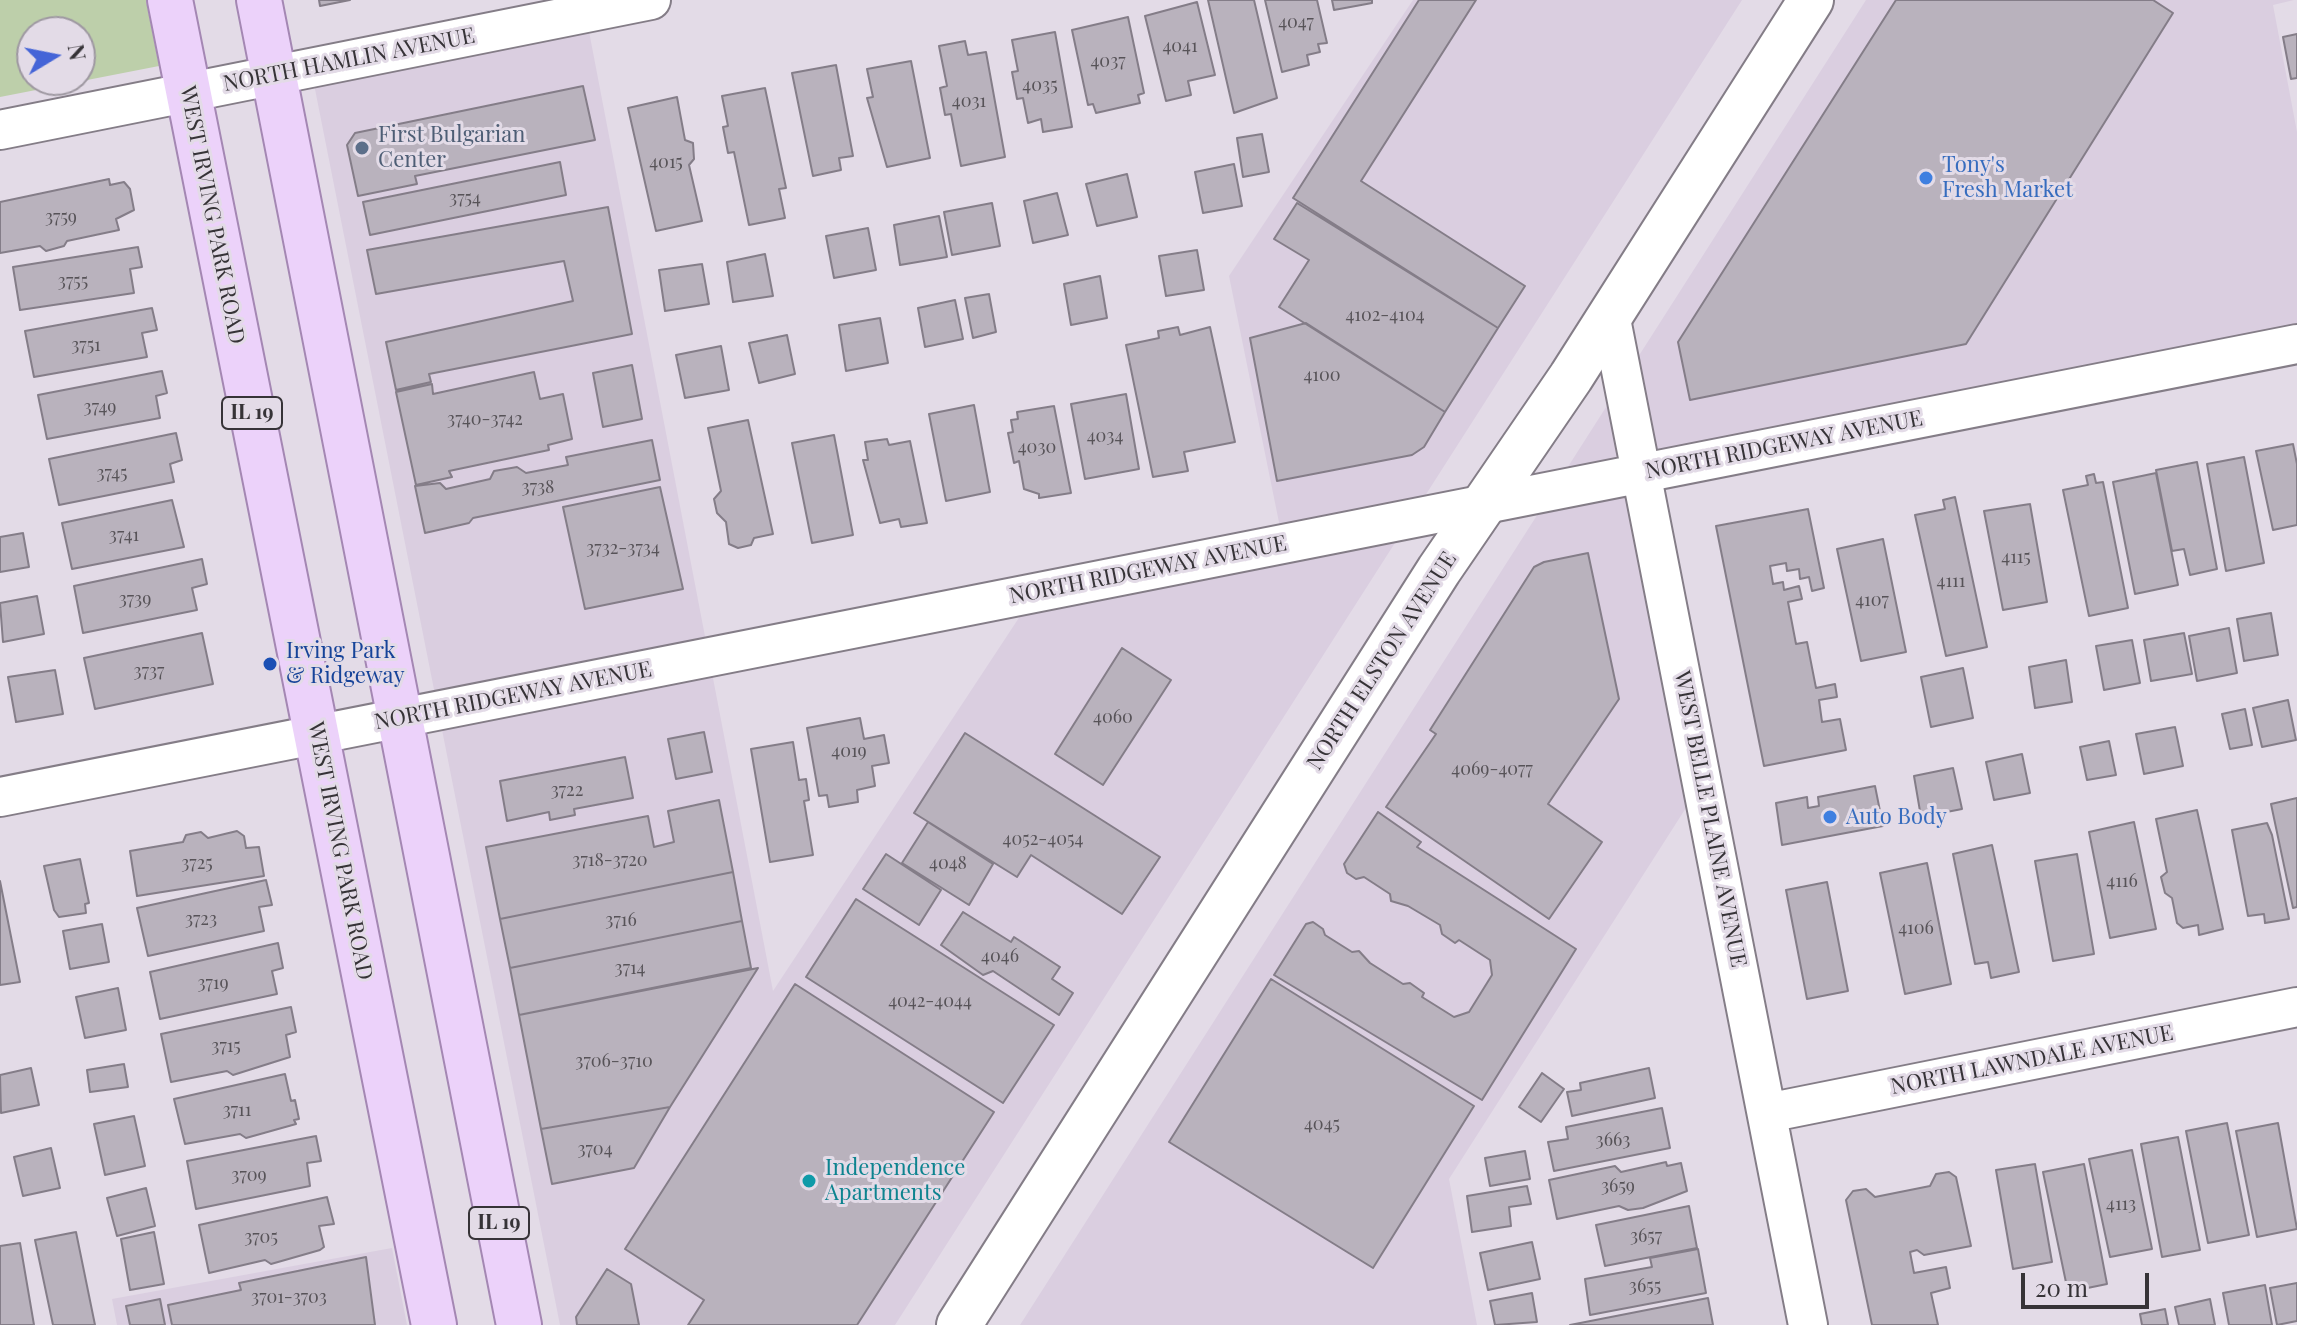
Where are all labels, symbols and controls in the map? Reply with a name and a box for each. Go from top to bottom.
house number: 4047 [1278,11,1314,33]
north arrow [16,16,96,96]
street label: NORTH HAMLIN AVENUE [221,23,477,97]
house number: 4041 [1162,35,1198,57]
text: N [62,42,94,63]
house number: 4037 [1090,50,1126,72]
house number: 4035 [1022,74,1058,96]
street label: WEST IRVING PARK ROAD [174,84,250,346]
house number: 4031 [952,90,986,112]
place label: First Bulgarian Center [378,122,525,174]
marker: First Bulgarian Center [353,139,371,157]
house number: 4015 [649,151,683,173]
place label: Tony's Fresh Market [1942,152,2073,204]
marker: Tony's Fresh Market [1917,169,1935,187]
house number: 3754 [449,187,481,209]
house number: 3759 [45,206,77,228]
house number: 3755 [58,270,88,292]
house number: 4102-4104 [1345,304,1425,326]
house number: 3751 [71,334,101,356]
house number: 4100 [1303,364,1341,386]
house number: 3749 [84,396,116,418]
road number: IL 19 [222,397,282,429]
street label: NORTH RIDGEWAY AVENUE [1643,405,1925,485]
house number: 3740-3742 [447,408,523,430]
house number: 4034 [1087,425,1123,447]
house number: 4030 [1018,436,1056,458]
house number: 3745 [96,462,128,484]
house number: 3738 [522,476,554,498]
house number: 3741 [109,524,139,546]
street label: NORTH RIDGEWAY AVENUE [1007,530,1289,610]
house number: 3732-3734 [586,537,660,559]
house number: 4115 [2001,546,2031,568]
street label: NORTH ELSTON AVENUE [1302,547,1462,775]
house number: 4111 [1937,570,1965,592]
house number: 3739 [119,588,151,610]
house number: 4107 [1855,589,1889,611]
place label: Irving Park & Ridgeway [286,638,405,690]
marker: Irving Park & Ridgeway [261,655,279,673]
street label: NORTH RIDGEWAY AVENUE [372,656,654,736]
house number: 3737 [134,660,164,682]
street label: WEST BELLE PLAINE AVENUE [1668,669,1752,969]
house number: 4060 [1093,706,1133,728]
street label: WEST IRVING PARK ROAD [302,720,378,982]
house number: 4019 [831,740,867,762]
house number: 4069-4077 [1451,758,1533,780]
house number: 3722 [551,779,583,801]
place label: Auto Body [1846,804,1947,830]
marker: Auto Body [1821,808,1839,826]
house number: 4052-4054 [1003,828,1083,850]
house number: 3718-3720 [572,849,648,871]
house number: 3725 [181,852,213,874]
house number: 4048 [929,852,967,874]
house number: 4116 [2106,870,2138,892]
house number: 3723 [185,908,217,930]
house number: 3716 [605,909,637,931]
house number: 4106 [1898,917,1934,939]
house number: 4046 [981,945,1019,967]
house number: 3714 [615,957,645,979]
house number: 3719 [197,972,229,994]
house number: 4042-4044 [888,990,972,1012]
street label: NORTH LAWNDALE AVENUE [1889,1020,2175,1100]
house number: 3715 [211,1035,241,1057]
house number: 3706-3710 [575,1050,653,1072]
house number: 3711 [223,1099,251,1121]
house number: 4045 [1304,1113,1340,1135]
house number: 3663 [1596,1129,1630,1151]
house number: 3704 [577,1138,613,1160]
place label: Independence Apartments [825,1155,965,1206]
house number: 3709 [231,1164,267,1186]
marker: Independence Apartments [800,1172,818,1190]
house number: 3659 [1601,1175,1635,1197]
house number: 4113 [2106,1193,2136,1215]
road number: IL 19 [469,1207,529,1239]
house number: 3657 [1630,1225,1662,1247]
house number: 3705 [244,1226,278,1248]
scale bar [2025,1257,2153,1307]
text: 20 m [2035,1271,2088,1303]
house number: 3655 [1629,1275,1661,1297]
house number: 3701-3703 [251,1286,327,1308]

